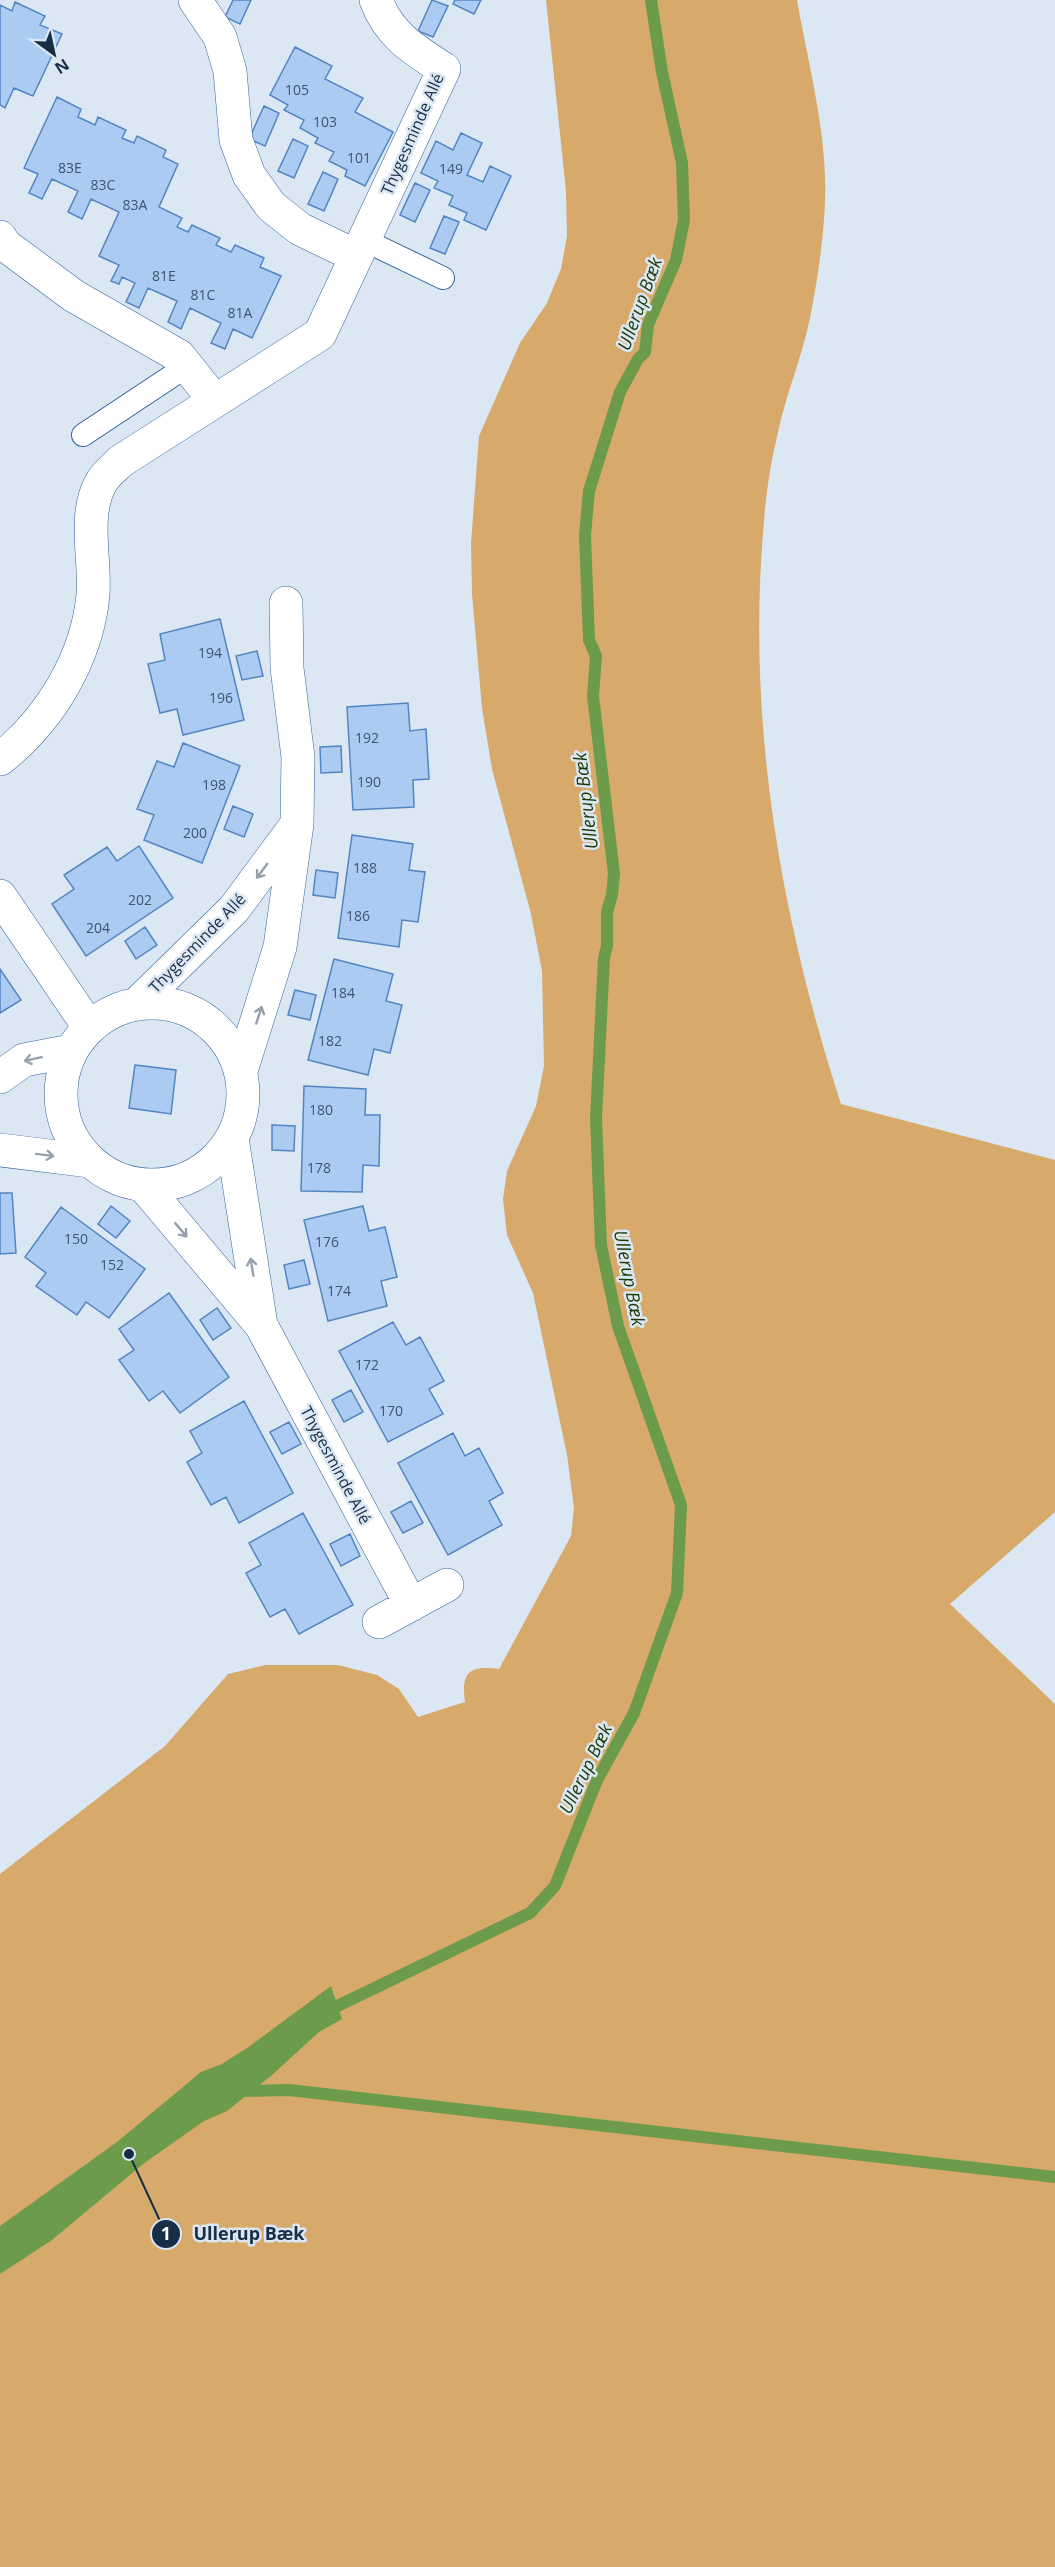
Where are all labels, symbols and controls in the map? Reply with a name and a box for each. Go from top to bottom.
north arrow [24,24,84,84]
text: N [51,54,74,79]
street label: Thygesminde Allé [375,70,449,198]
house number: 105 [285,80,309,99]
house number: 103 [313,112,337,131]
house number: 101 [347,148,371,167]
house number: 83E [58,158,82,177]
house number: 149 [439,159,463,178]
house number: 83C [91,175,116,194]
house number: 83A [123,195,148,214]
water label: Ullerup Bæk [611,253,667,353]
house number: 81E [152,266,176,285]
house number: 81C [191,285,216,304]
house number: 81A [228,303,253,322]
house number: 194 [198,643,222,662]
house number: 196 [209,688,233,707]
house number: 192 [355,728,379,747]
water label: Ullerup Bæk [567,750,603,851]
house number: 190 [357,772,381,791]
house number: 198 [202,775,226,794]
house number: 200 [183,823,207,842]
house number: 188 [353,858,377,877]
one-way arrow [256,862,268,878]
street label: Thygesminde Allé [144,888,250,998]
house number: 202 [128,890,152,909]
house number: 186 [346,906,370,925]
house number: 204 [86,918,110,937]
house number: 184 [331,983,355,1002]
one-way arrow [254,1006,265,1025]
house number: 182 [318,1031,342,1050]
one-way arrow [24,1053,43,1065]
house number: 180 [309,1100,333,1119]
one-way arrow [35,1150,55,1161]
house number: 178 [307,1158,331,1177]
one-way arrow [174,1222,188,1237]
water label: Ullerup Bæk [609,1228,651,1329]
house number: 150 [64,1229,88,1248]
house number: 176 [315,1232,339,1251]
house number: 152 [100,1255,124,1274]
one-way arrow [246,1257,257,1277]
house number: 174 [327,1281,351,1300]
house number: 172 [355,1355,379,1374]
house number: 170 [379,1401,403,1420]
street label: Thygesminde Allé [296,1402,376,1528]
water label: Ullerup Bæk [553,1719,618,1818]
callout: Ullerup Bæk [151,2216,316,2252]
text: 1 [161,2221,171,2245]
text: Ullerup Bæk [193,2221,305,2245]

